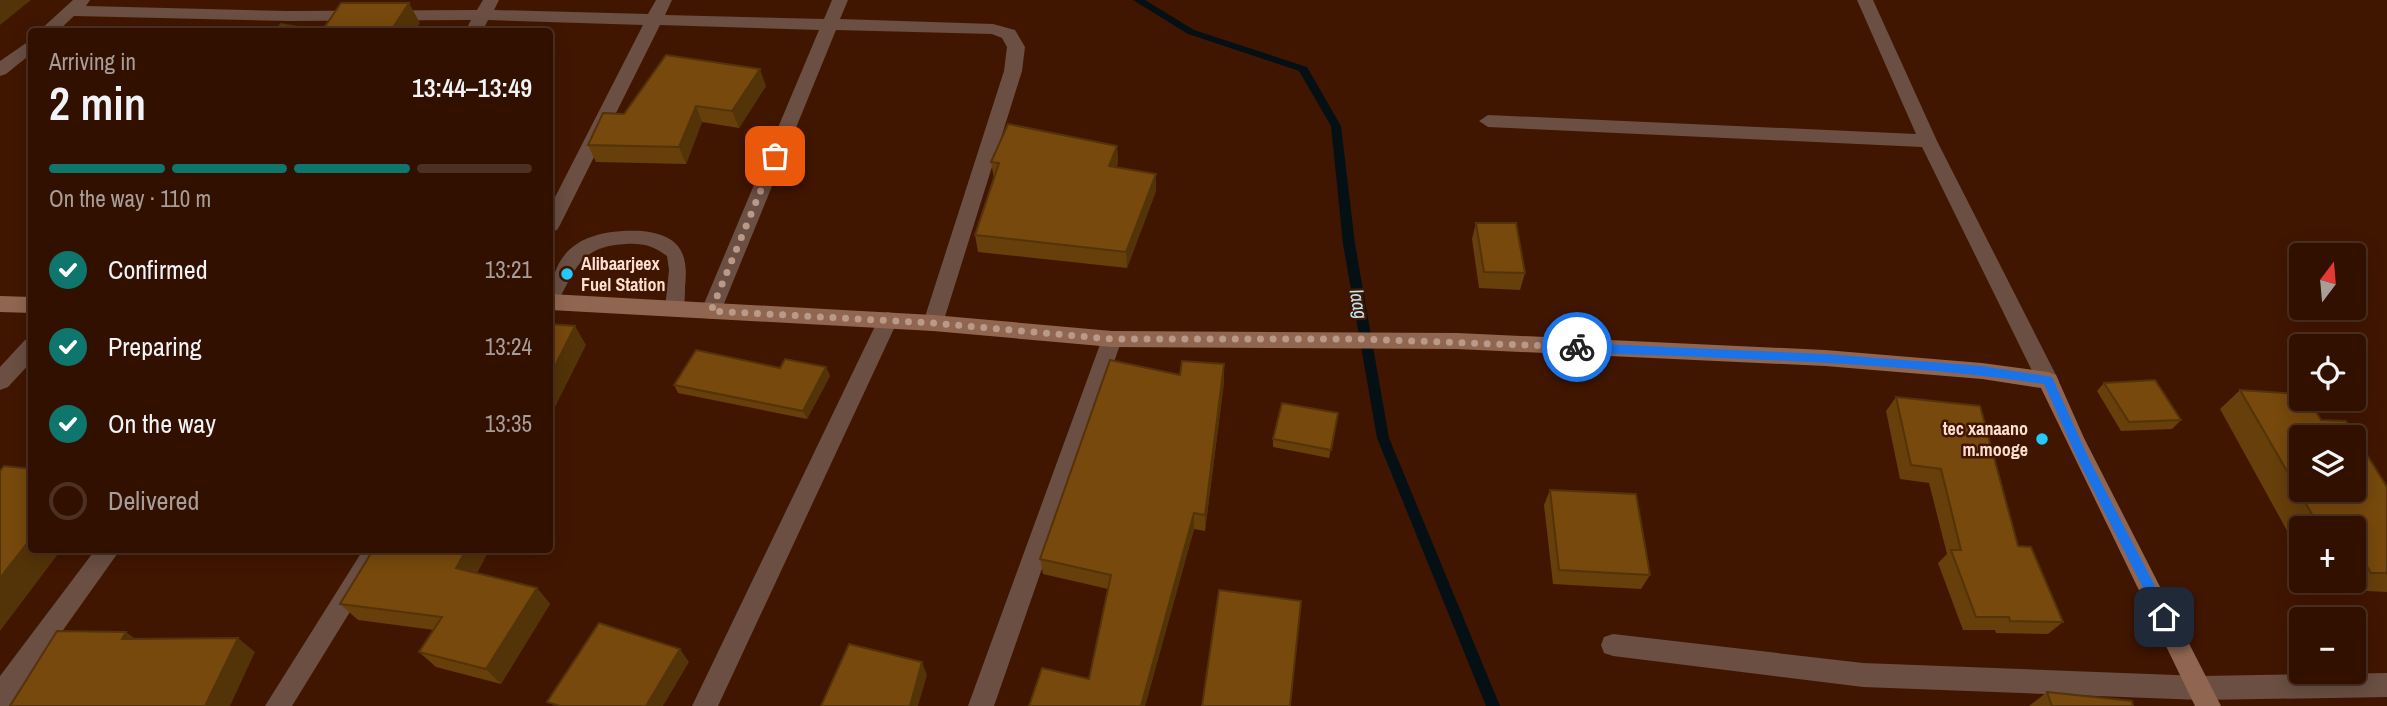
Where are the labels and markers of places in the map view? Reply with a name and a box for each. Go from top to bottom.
pin [745,126,805,186]
place label: Alibaarjeex Fuel Station [581,251,665,297]
marker: Alibaarjeex Fuel Station [559,266,575,282]
place label: tec xanaano m.mooge [1943,416,2028,462]
marker: tec xanaano m.mooge [2034,431,2050,447]
pin [2134,587,2194,647]

